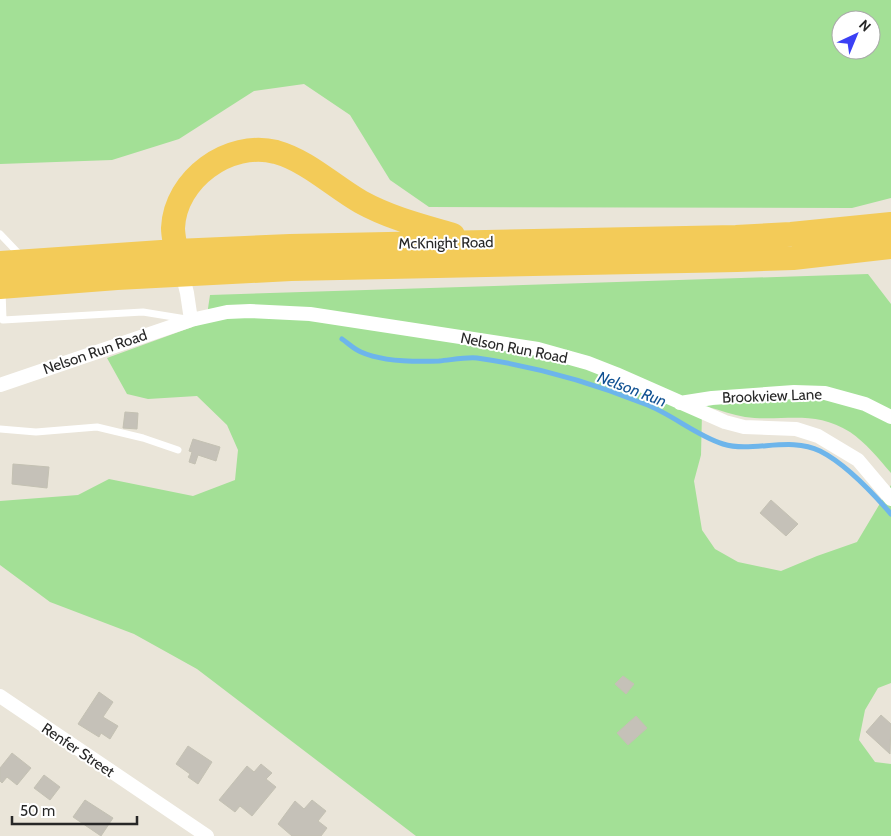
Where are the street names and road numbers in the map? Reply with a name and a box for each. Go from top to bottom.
street label: McKnight Road [398,233,494,253]
street label: Nelson Run Road [41,326,149,378]
street label: Nelson Run Road [459,329,569,367]
street label: Brookview Lane [722,385,823,407]
street label: Renfer Street [38,719,118,781]

